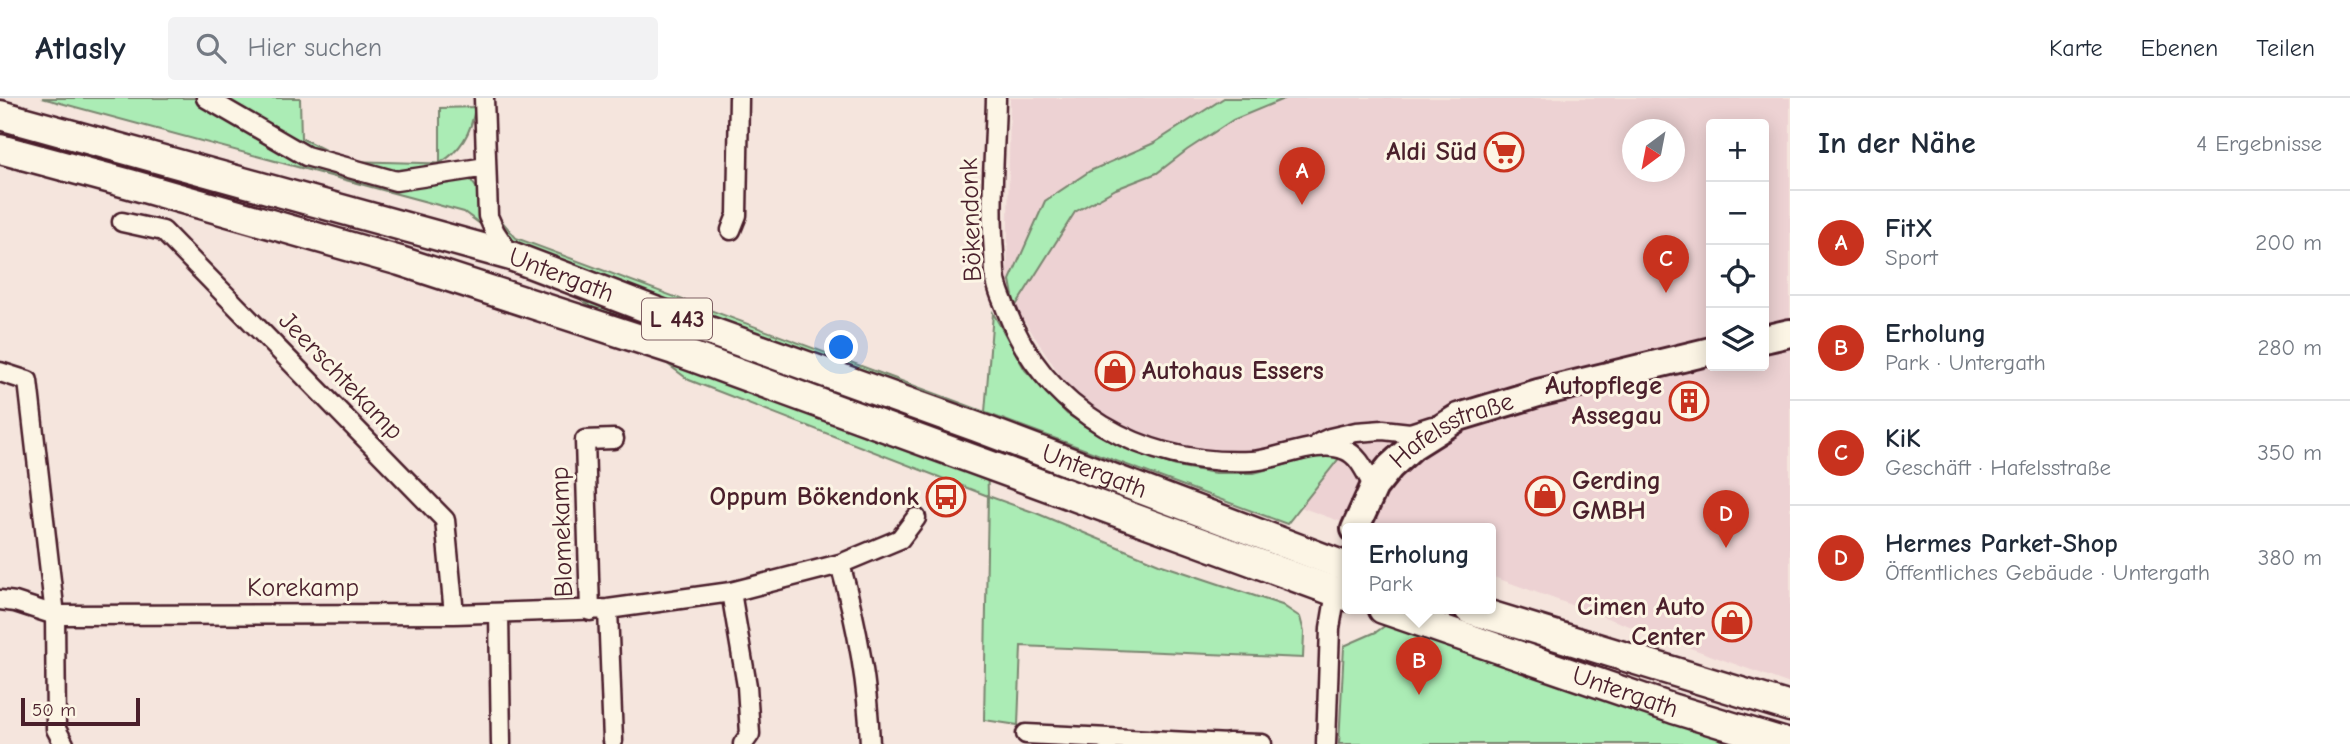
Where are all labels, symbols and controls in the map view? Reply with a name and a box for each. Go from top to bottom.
search box [168,17,658,80]
text: Atlasly [35,29,126,67]
icon: search [192,29,230,67]
text: Hier suchen [248,33,382,63]
text: Karte [2049,34,2102,62]
text: Ebenen [2140,34,2218,62]
text: Teilen [2256,34,2315,62]
north arrow [1622,119,1685,182]
map controls [1706,119,1769,371]
button: + [1706,119,1769,182]
text: In der Nähe [1818,126,1976,161]
text: 4 Ergebnisse [2196,130,2322,157]
supermarket icon: Aldi Süd [1483,131,1525,173]
place label: Aldi Süd [1386,137,1477,167]
pin: A [1279,147,1325,205]
street label: Bökendonk [954,157,988,282]
button: − [1706,182,1769,245]
text: FitX [1885,214,1933,244]
text: A [1835,229,1847,256]
text: 200 m [2255,229,2322,256]
pin: C [1643,235,1689,293]
street label: Untergath [505,242,618,309]
text: Sport [1885,244,1938,271]
button: locate [1706,245,1769,308]
road number: L 443 [642,299,712,340]
street label: Jeerschtekamp [273,306,409,446]
button: layers [1706,308,1769,371]
text: Erholung [1885,319,1986,349]
your location [824,330,858,364]
text: B [1834,334,1848,361]
text: 280 m [2257,334,2322,361]
text: Park · Untergath [1885,349,2046,376]
shop icon: Autohaus Essers [1094,350,1136,392]
place label: Autohaus Essers [1142,356,1324,386]
place label: Autopflege Assegau [1545,371,1662,431]
building icon: Autopflege Assegau [1668,380,1710,422]
street label: Hafelsstraße [1383,386,1517,475]
text: KiK [1885,424,1921,454]
street label: Untergath [1038,438,1151,505]
text: C [1834,439,1848,466]
text: 350 m [2257,439,2322,466]
text: Geschäft · Hafelsstraße [1885,454,2111,481]
street label: Blomekamp [545,466,579,598]
place label: Gerding GMBH [1572,466,1661,526]
shop icon: Gerding GMBH [1524,475,1566,517]
bus stop icon: Oppum Bökendonk [925,476,967,518]
place label: Oppum Bökendonk [710,482,919,512]
pin: D [1703,490,1749,548]
popup [1342,523,1496,614]
text: Hermes Parket-Shop [1885,529,2118,559]
text: Erholung [1368,540,1470,570]
text: D [1834,544,1848,571]
text: 380 m [2258,544,2322,571]
text: Öffentliches Gebäude · Untergath [1885,559,2210,586]
text: Park [1368,570,1413,597]
street label: Korekamp [247,573,359,603]
place label: Cimen Auto Center [1577,592,1706,652]
shop icon: Cimen Auto Center [1711,601,1753,643]
pin: B [1396,637,1442,695]
street label: Untergath [1568,660,1682,724]
scale bar [21,695,140,727]
text: 50 m [32,699,76,721]

